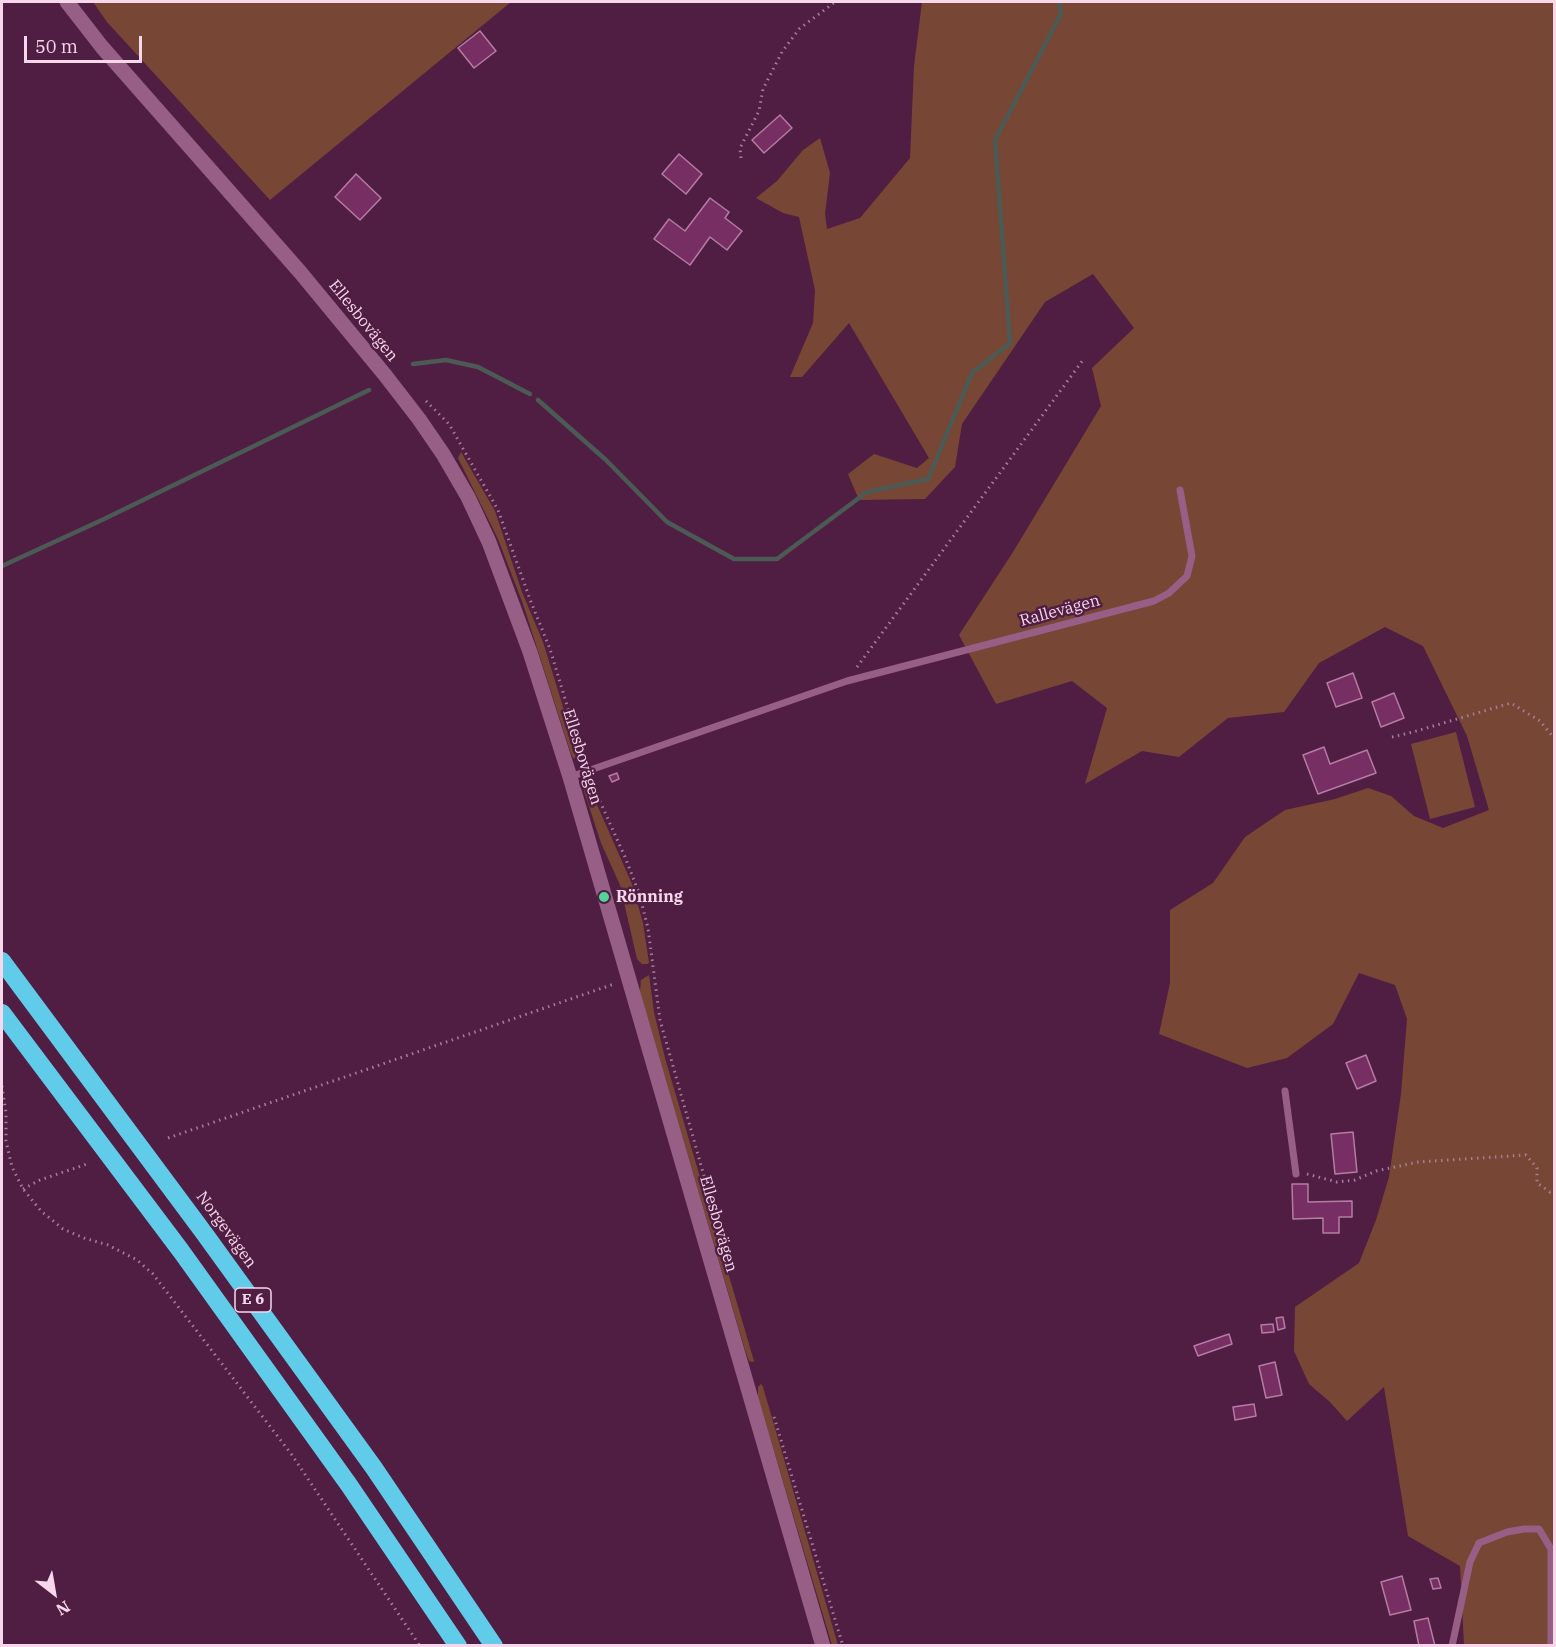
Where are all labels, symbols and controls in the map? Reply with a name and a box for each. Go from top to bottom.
scale bar [27,24,146,62]
text: 50 m [35,35,78,58]
street label: Ellesbovägen [324,276,402,366]
street label: Rallevägen [1018,591,1102,631]
street label: Ellesbovägen [558,707,606,807]
place label: Rönning [616,887,683,907]
marker: Rönning [597,890,611,904]
street label: Ellesbovägen [695,1174,741,1274]
street label: Norgevägen [192,1188,260,1272]
road number: E 6 [235,1288,271,1312]
north arrow [24,1563,84,1623]
text: N [53,1597,74,1620]

